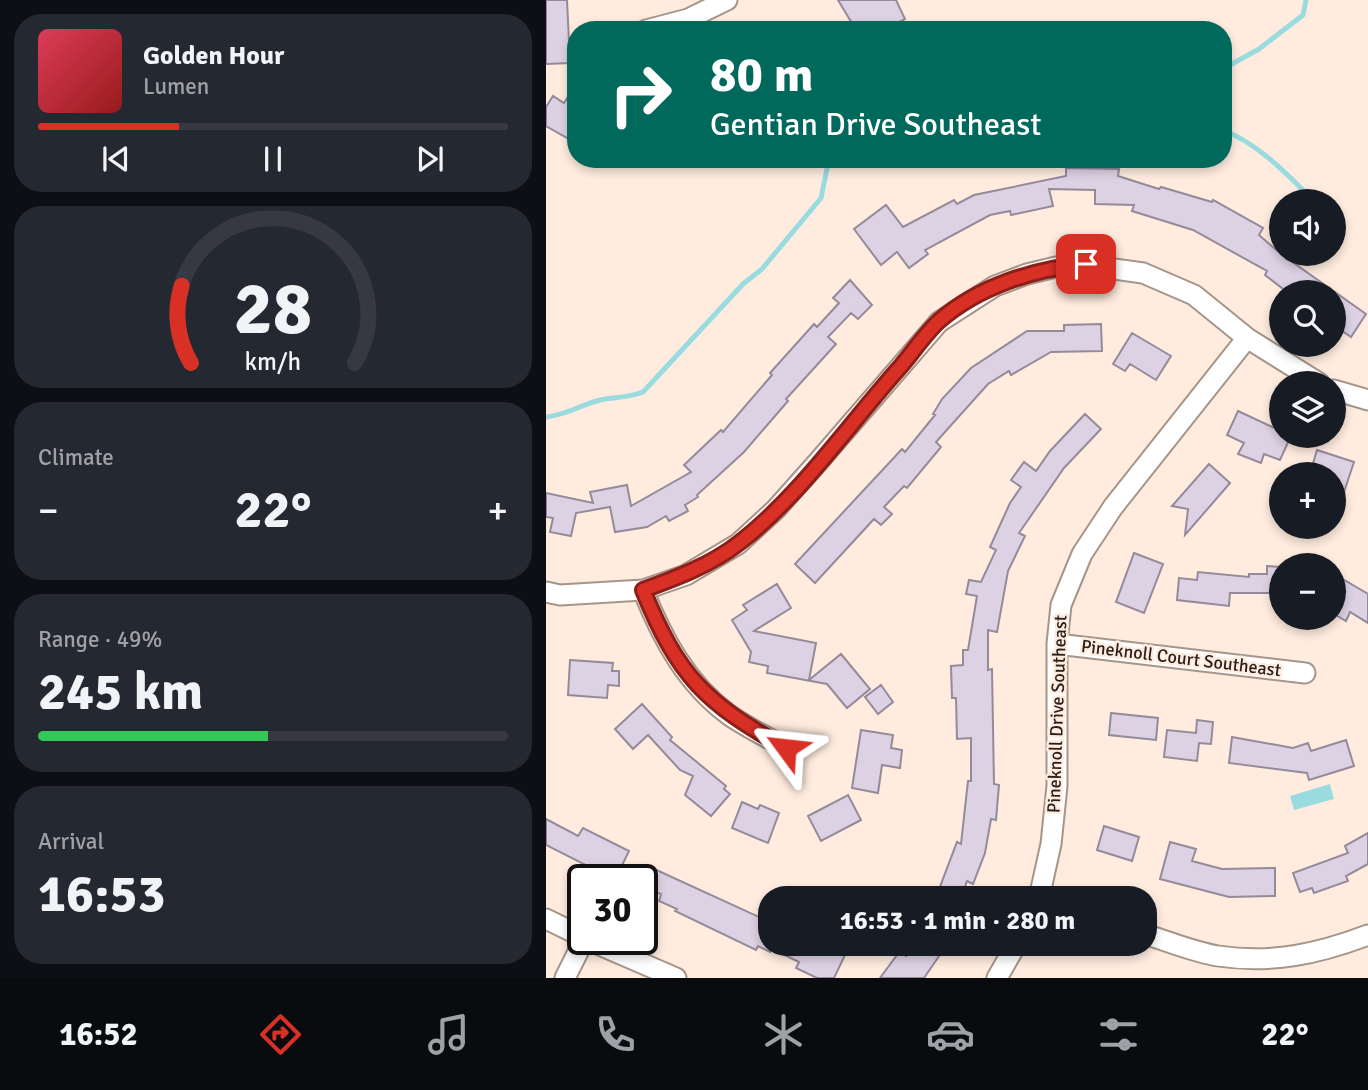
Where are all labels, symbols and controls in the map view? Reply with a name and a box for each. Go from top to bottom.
text: Golden Hour [143,40,284,72]
text: 80 m [710,45,813,105]
icon: right [595,49,686,140]
text: Lumen [143,72,209,101]
text: Gentian Drive Southeast [710,105,1042,144]
icon: previous [97,140,135,178]
icon: pause [254,140,292,178]
icon: next [411,140,449,178]
map controls [1269,189,1346,630]
button: sound [1269,189,1346,266]
pin [1056,234,1116,294]
icon: arrive [1067,245,1105,283]
text: 28 [234,265,312,354]
button: search [1269,280,1346,357]
text: km/h [245,346,301,377]
button: layers [1269,371,1346,448]
text: Climate [38,443,114,472]
button: + [1269,462,1346,539]
text: 22° [235,478,311,542]
text: − [38,487,59,534]
text: + [487,487,508,534]
button: − [1269,553,1346,630]
street label: Pineknoll Drive Southeast [1043,615,1071,813]
text: Range · 49% [38,625,162,654]
street label: Pineknoll Court Southeast [1080,635,1282,681]
text: 245 km [38,660,203,724]
position arrow [749,711,823,785]
text: Arrival [38,827,104,856]
text: 16:53 [38,862,166,926]
speed limit sign: 30 [567,864,658,955]
text: 16:53 · 1 min · 280 m [840,905,1075,937]
icon: directions [256,1010,305,1059]
icon: music [424,1010,473,1059]
icon: phone [591,1010,640,1059]
icon: climate [759,1010,808,1059]
icon: car [926,1010,975,1059]
icon: filters [1094,1010,1143,1059]
text: 16:52 [59,1015,138,1054]
text: 22° [1261,1015,1309,1054]

